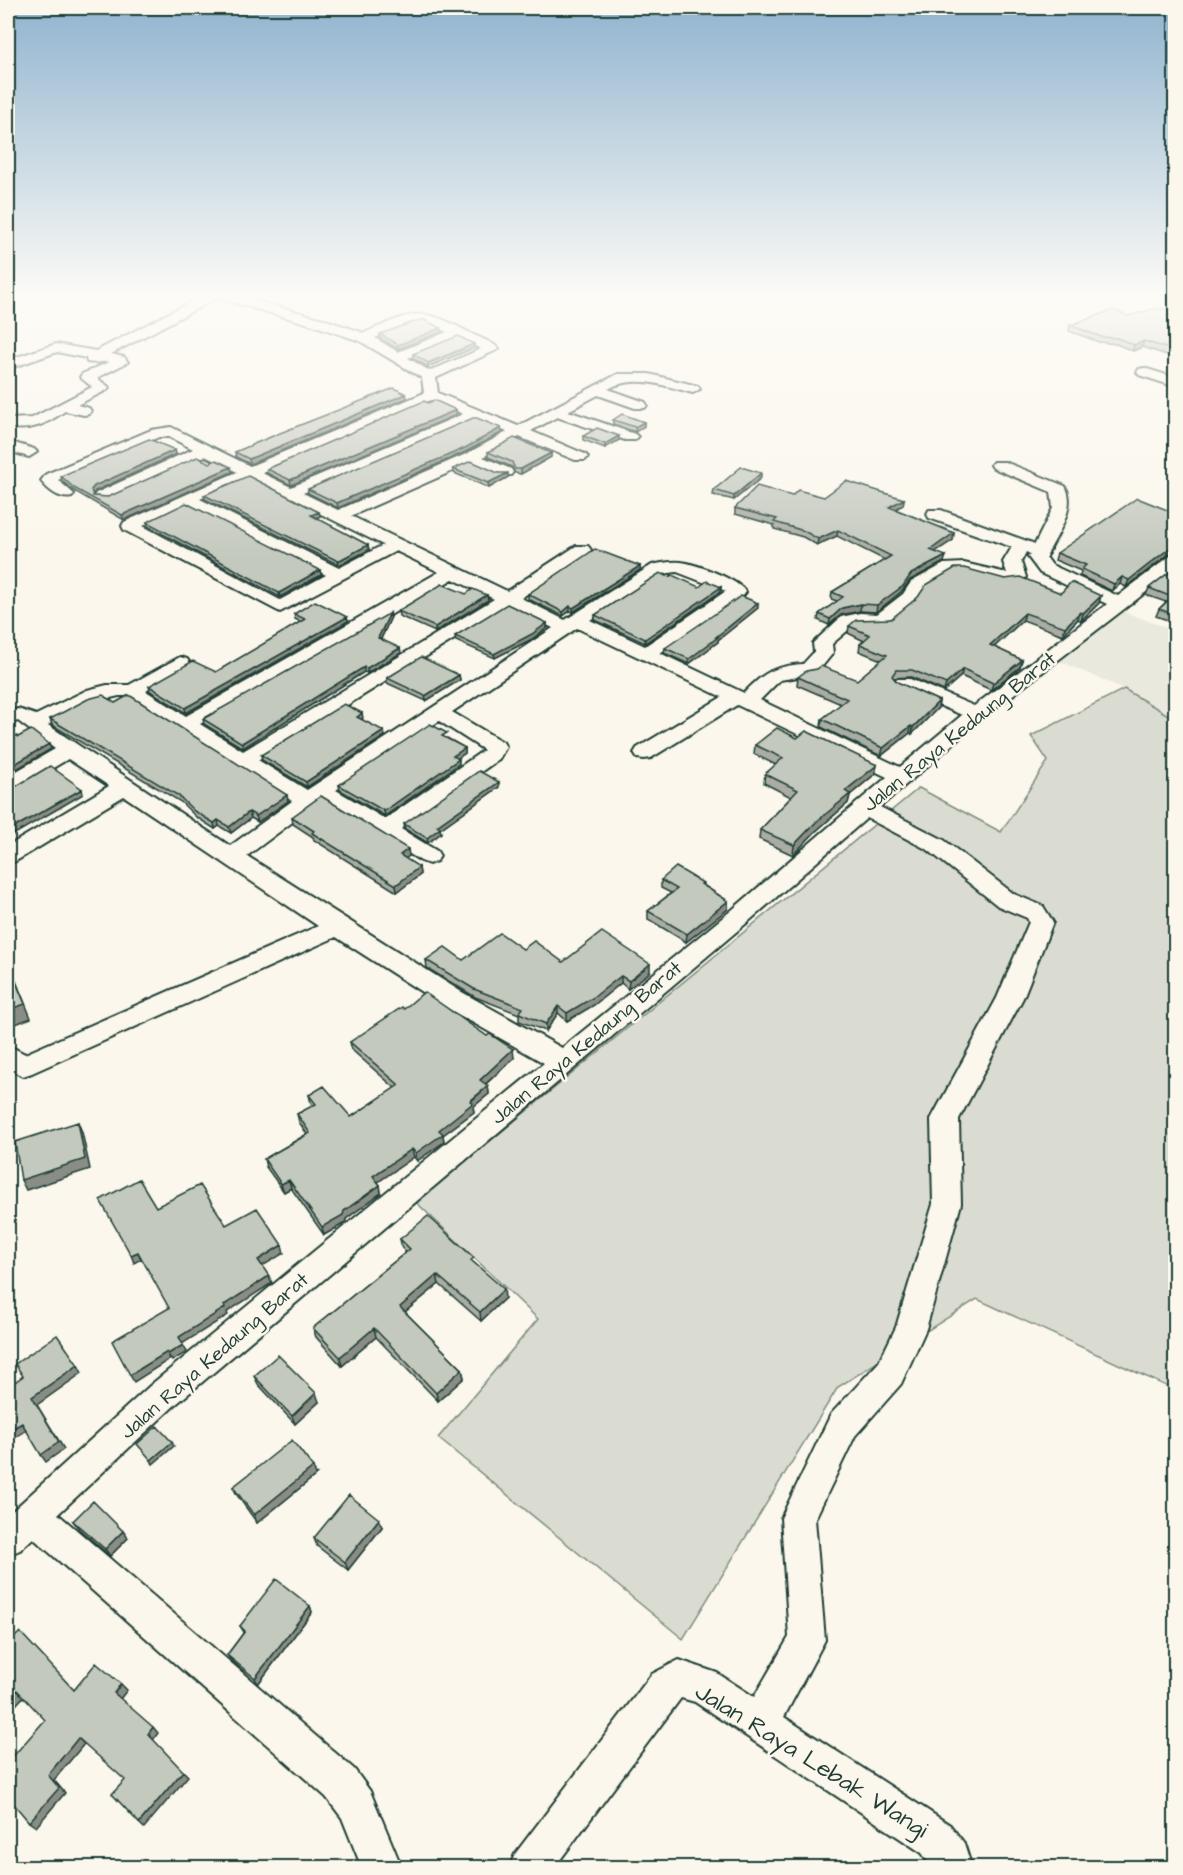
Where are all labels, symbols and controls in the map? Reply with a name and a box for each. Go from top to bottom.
street label: Jalan Raya Kedaung Barat [857,645,1063,819]
street label: Jalan Raya Kedaung Barat [485,955,689,1132]
street label: Jalan Raya Kedaung Barat [114,1266,316,1446]
street label: Jalan Raya Lebak Wangi [688,1675,935,1848]

